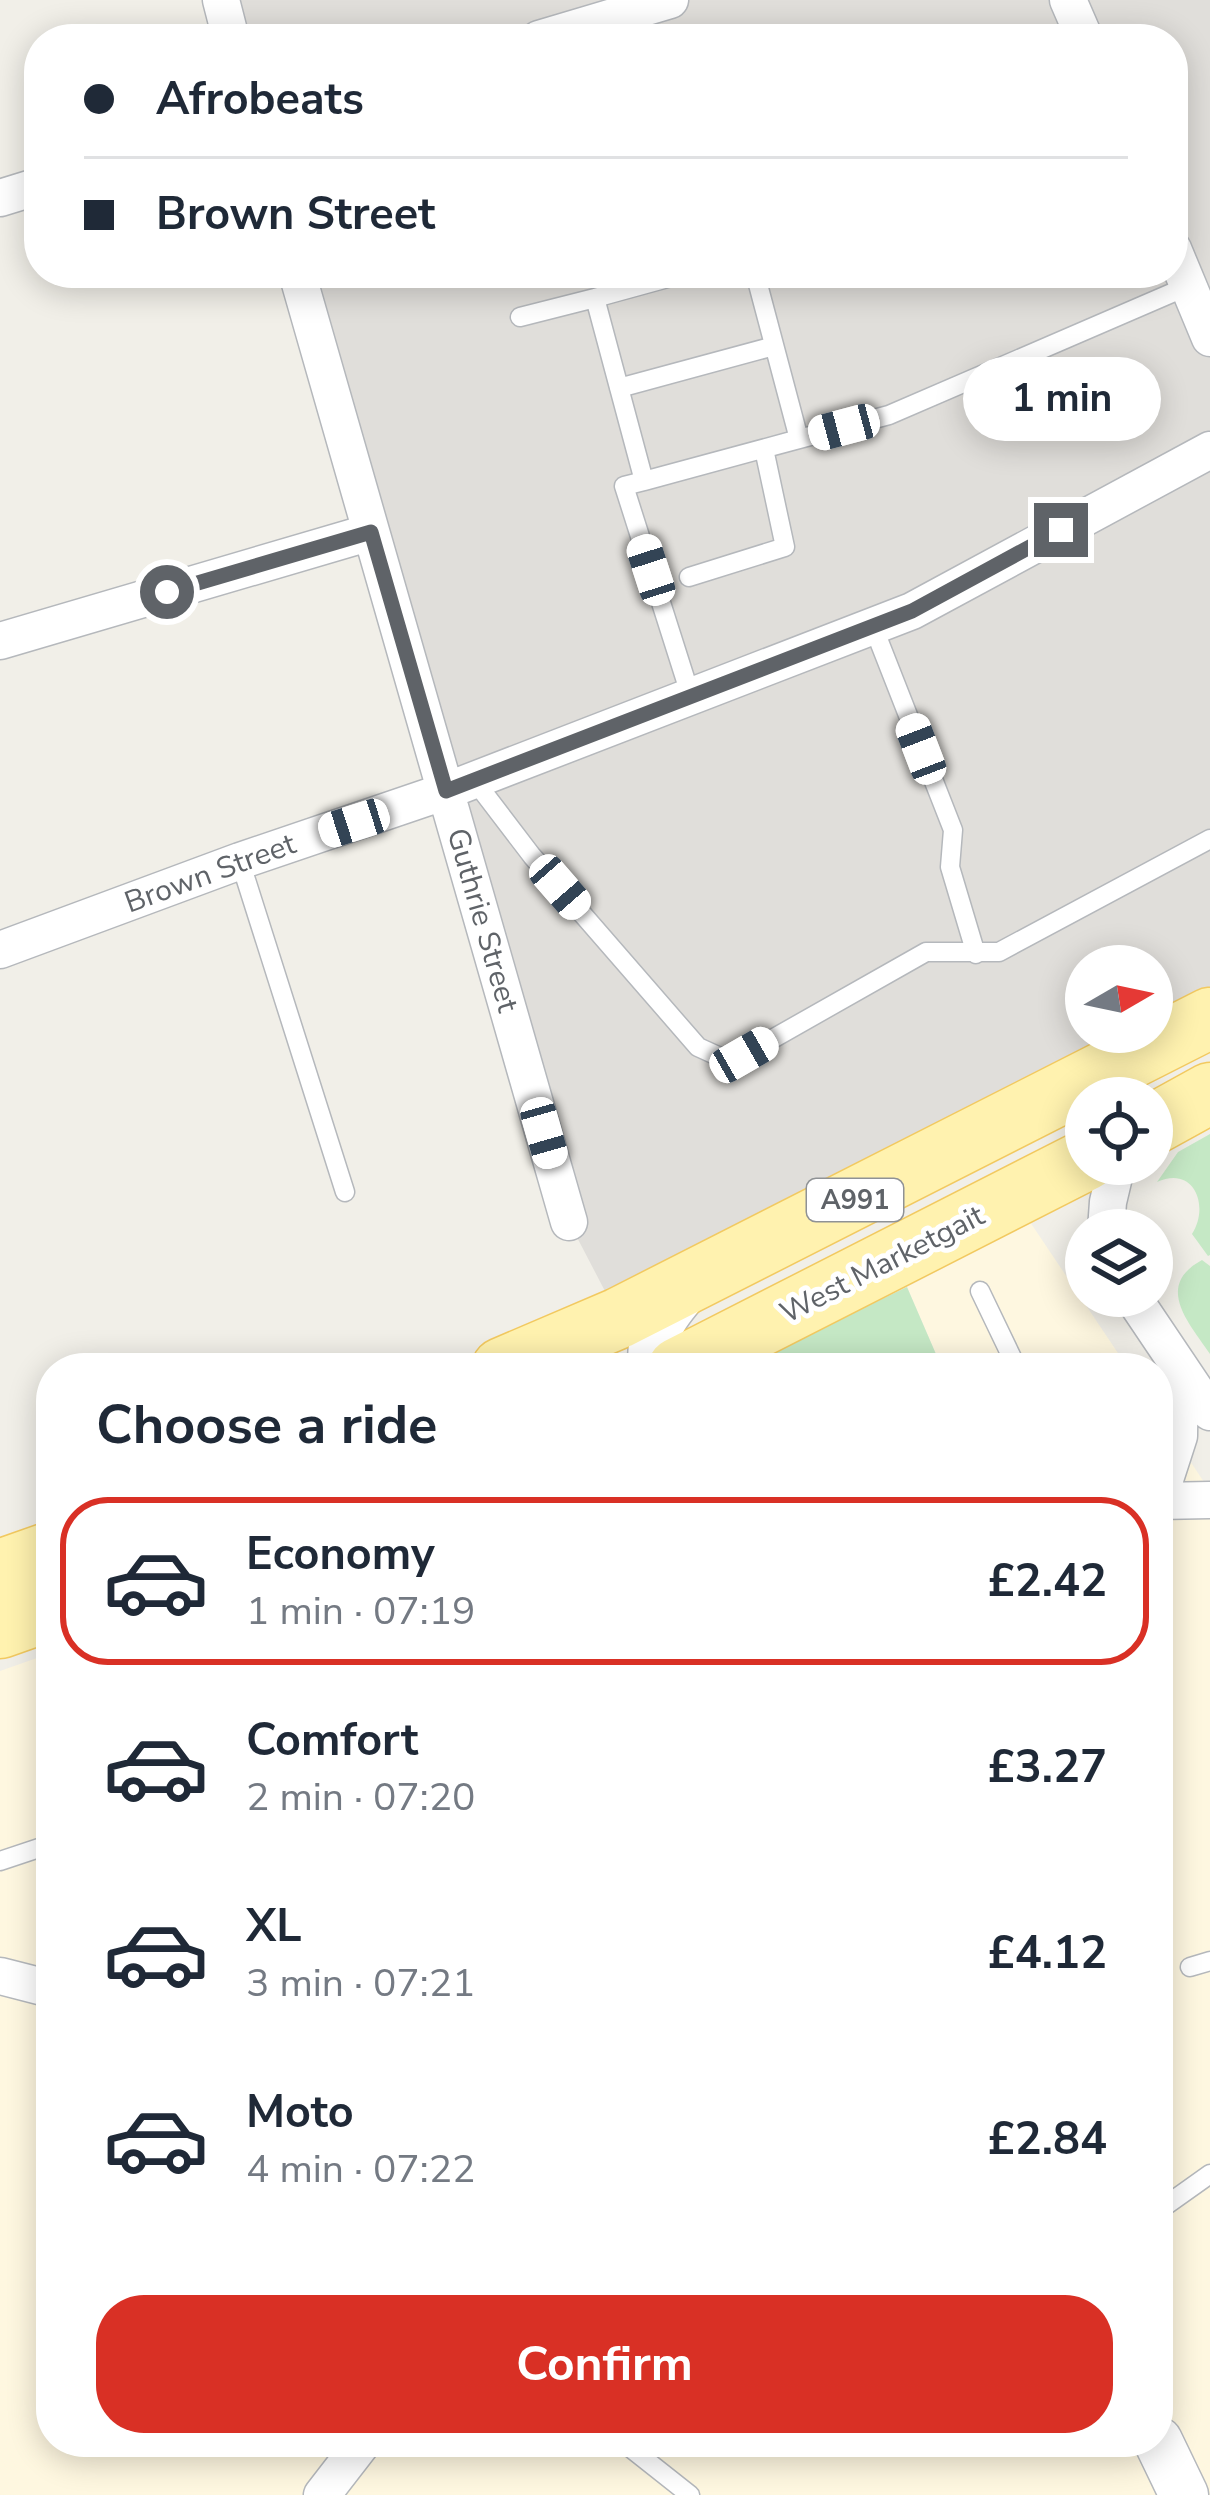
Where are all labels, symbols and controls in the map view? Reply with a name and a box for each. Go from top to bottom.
text: Afrobeats [156,69,364,130]
text: Brown Street [156,184,435,245]
callout: 1 min [962,356,1160,440]
text: 1 min [1012,372,1112,425]
car [805,400,883,454]
route end [1034,503,1088,557]
car [623,530,679,610]
route start [140,565,194,619]
car [891,709,951,789]
car [314,795,394,851]
street label: Brown Street [119,823,302,923]
street label: Guthrie Street [437,823,528,1017]
car [523,848,597,926]
north arrow [1065,945,1173,1053]
map controls [1065,945,1173,1317]
car [704,1021,784,1089]
button: locate [1065,1077,1173,1185]
car [517,1093,571,1173]
road number: A991 [807,1179,903,1221]
street label: West Marketgait [773,1195,992,1334]
button: layers [1065,1209,1173,1317]
text: Choose a ride [96,1388,437,1462]
text: Economy [246,1524,435,1585]
icon: car [102,1527,210,1635]
text: £2.42 [988,1551,1107,1612]
text: 1 min · 07:19 [246,1585,475,1638]
text: Comfort [246,1710,418,1771]
icon: car [102,1713,210,1821]
text: £3.27 [988,1737,1107,1798]
text: 2 min · 07:20 [246,1771,475,1824]
text: XL [246,1896,302,1957]
icon: car [102,1899,210,2007]
text: £4.12 [988,1923,1107,1984]
text: 3 min · 07:21 [246,1957,475,2010]
text: Moto [246,2082,354,2143]
icon: car [102,2085,210,2193]
text: £2.84 [988,2109,1107,2170]
text: 4 min · 07:22 [246,2143,475,2196]
button: Confirm [96,2295,1113,2433]

